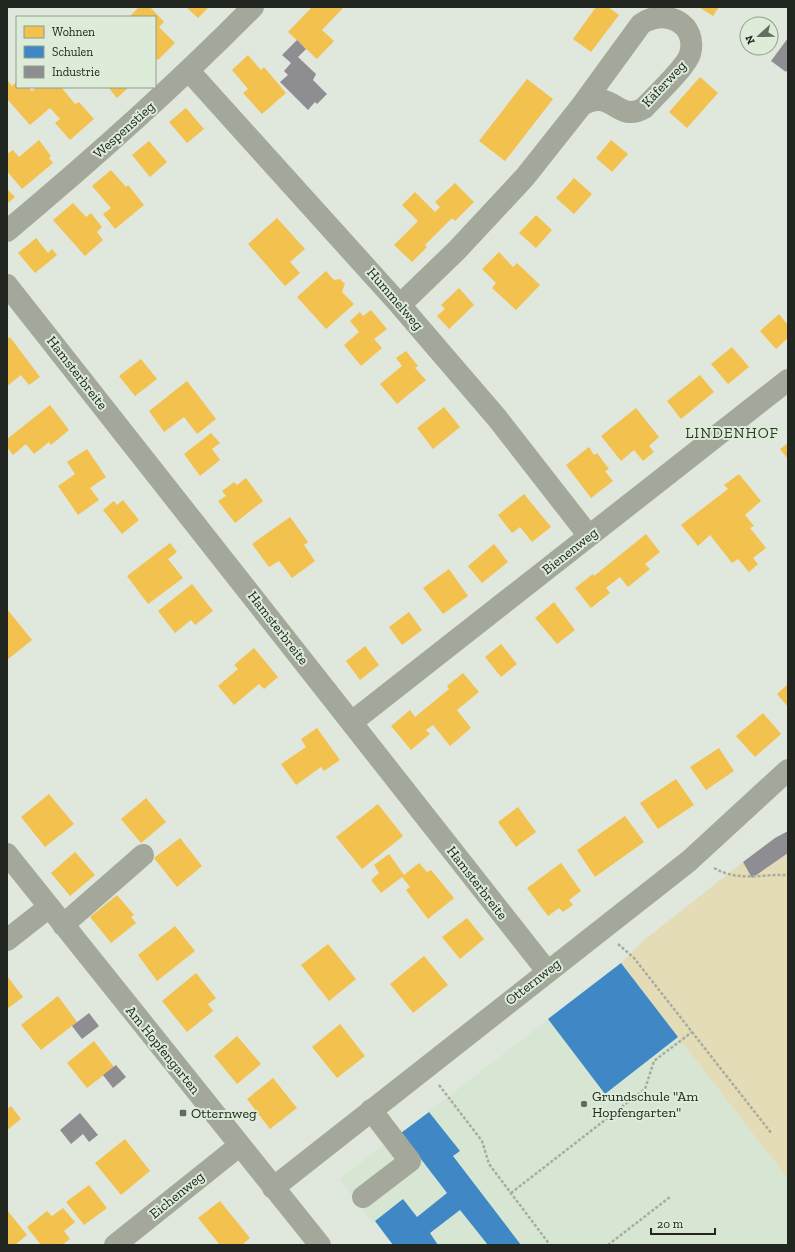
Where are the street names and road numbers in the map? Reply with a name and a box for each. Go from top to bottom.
street label: Käferweg [638,57,690,111]
street label: Wespenstieg [90,98,159,162]
street label: Hummelweg [363,264,427,334]
street label: Hamsterbreite [43,333,111,414]
street label: Bienenweg [539,524,602,578]
street label: Hamsterbreite [244,588,312,669]
street label: Hamsterbreite [443,843,511,924]
street label: Otternweg [502,955,564,1009]
street label: Am Hopfengarten [122,1002,204,1098]
street label: Eichenweg [146,1168,208,1222]

